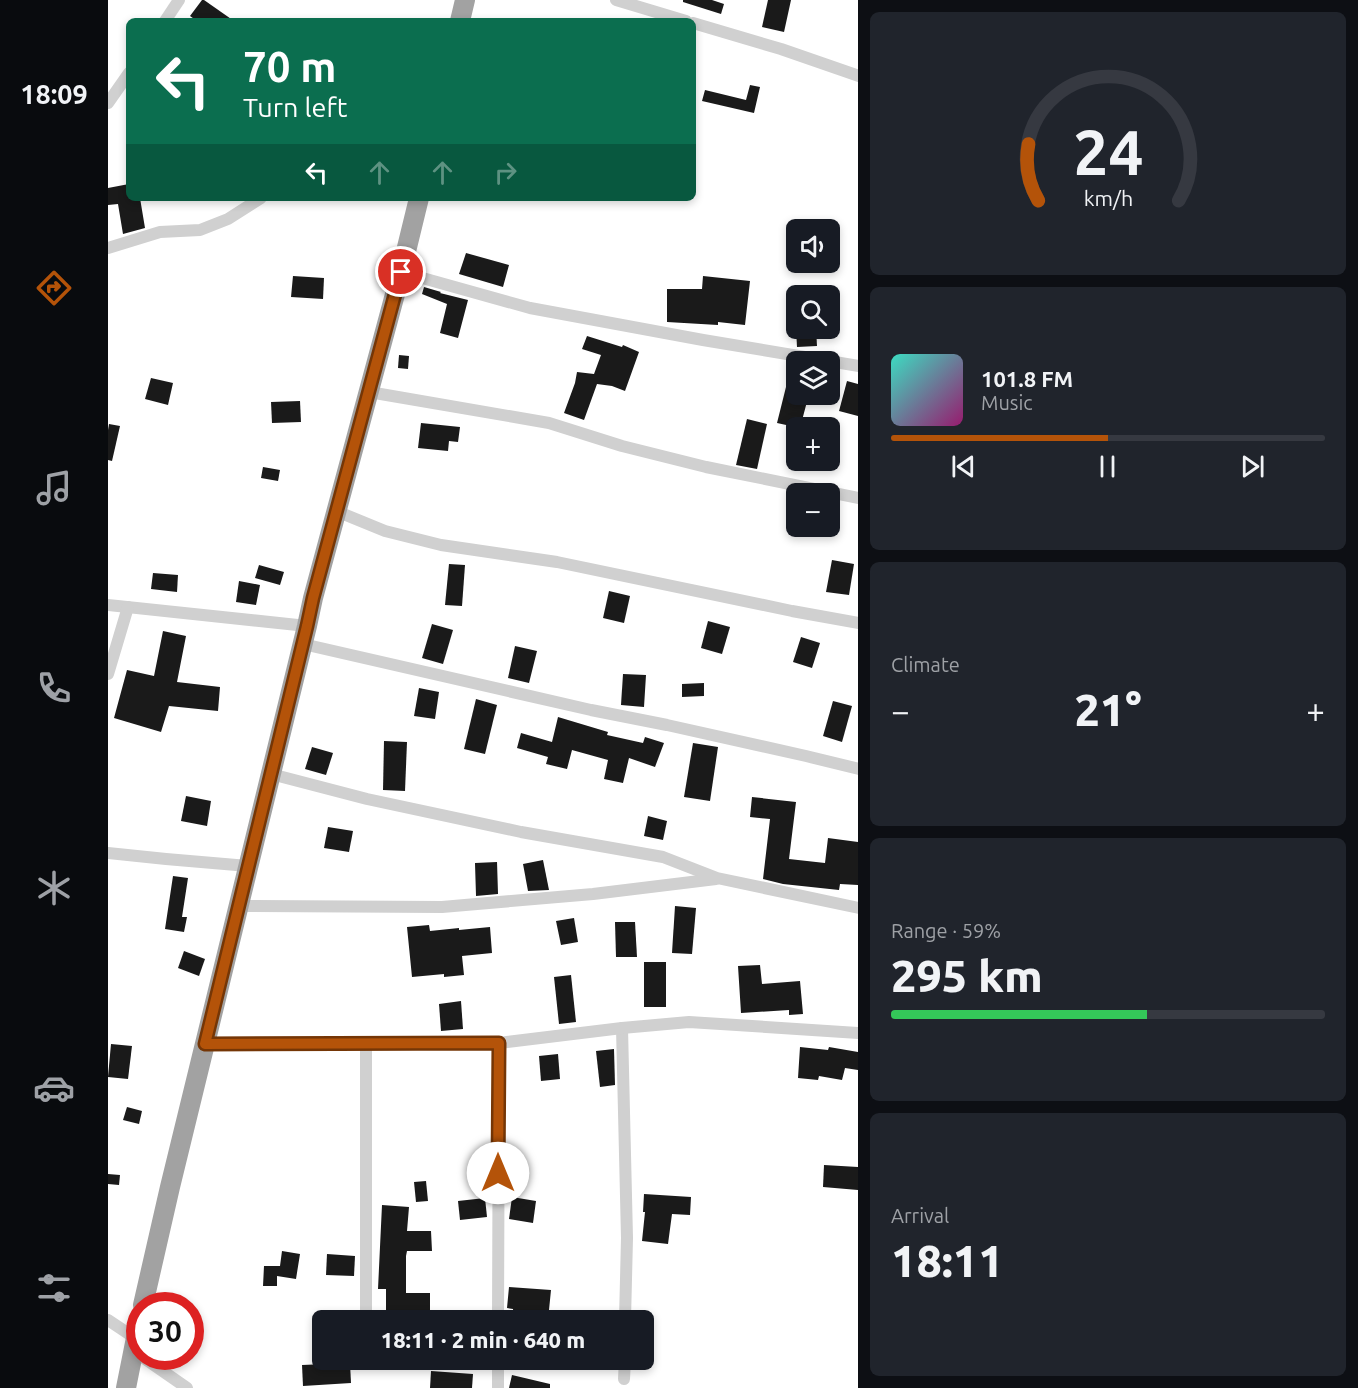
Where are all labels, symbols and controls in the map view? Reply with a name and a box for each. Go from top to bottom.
icon: left [144,42,222,120]
text: 70 m [243,43,337,90]
text: 18:09 [20,79,88,109]
text: Turn left [243,92,347,122]
text: 24 [1073,117,1143,187]
icon: left [300,156,333,189]
icon: ahead [363,156,396,189]
icon: ahead [426,156,459,189]
icon: right [489,156,522,189]
text: km/h [1083,186,1133,210]
map controls [786,219,840,537]
button: sound [786,219,840,273]
pin [375,246,426,297]
icon: arrive [384,255,417,288]
icon: directions [33,267,75,309]
button: search [786,285,840,339]
button: layers [786,351,840,405]
text: 101.8 FM [981,366,1073,391]
text: Music [981,391,1033,414]
button: + [786,417,840,471]
icon: previous [947,450,980,483]
icon: pause [1091,450,1124,483]
icon: next [1236,450,1269,483]
icon: music [33,467,75,509]
button: − [786,483,840,537]
text: Climate [891,653,960,676]
icon: phone [33,667,75,709]
text: 21° [1074,684,1142,735]
text: − [891,692,910,729]
text: + [1306,692,1325,729]
icon: climate [33,867,75,909]
text: Range · 59% [891,919,1001,942]
text: 295 km [891,950,1043,1001]
icon: car [33,1067,75,1109]
position arrow [466,1141,530,1205]
text: Arrival [891,1204,949,1227]
text: 18:11 [891,1235,1004,1286]
icon: filters [33,1267,75,1309]
speed limit sign: 30 [126,1292,204,1370]
text: 18:11 · 2 min · 640 m [381,1327,585,1352]

